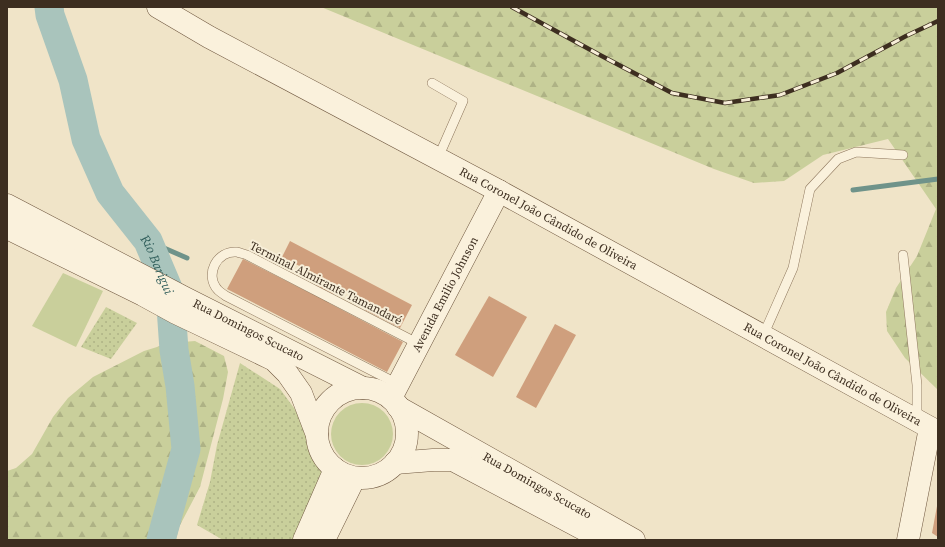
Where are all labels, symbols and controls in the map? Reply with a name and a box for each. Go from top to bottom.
street label: Rua Coronel João Cândido de Oliveira [457,163,641,274]
water label: Rio Barigui [136,230,178,297]
street label: Avenida Emilio Johnson [408,234,482,355]
street label: Terminal Almirante Tamandaré [247,237,405,329]
street label: Rua Domingos Scucato [190,295,307,365]
street label: Rua Coronel João Cândido de Oliveira [741,319,925,430]
street label: Rua Domingos Scucato [480,449,595,523]

